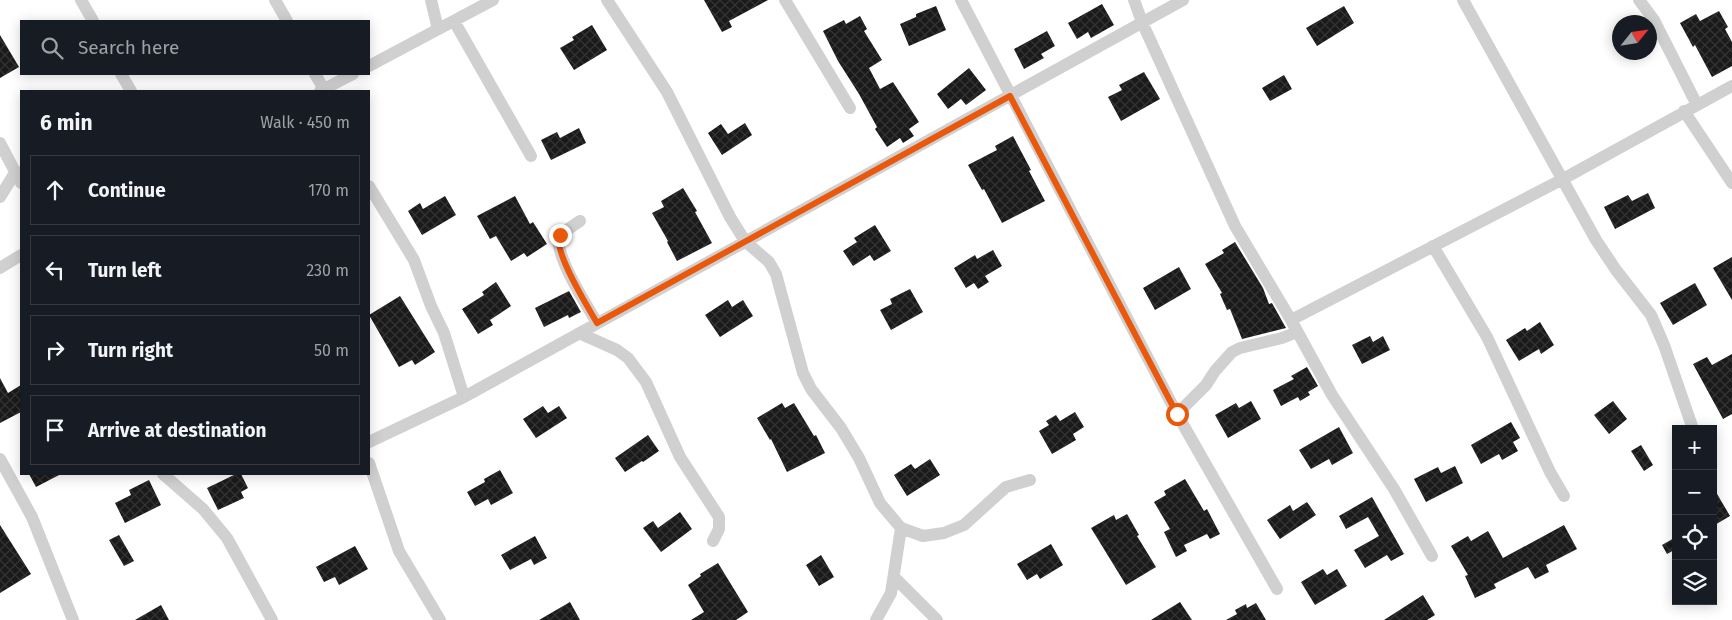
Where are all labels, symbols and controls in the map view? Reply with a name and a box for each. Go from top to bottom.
north arrow [1612,15,1657,60]
search box [20,20,370,75]
icon: search [38,34,66,62]
text: Search here [78,36,179,59]
text: 6 min [40,110,93,136]
text: Walk · 450 m [260,113,350,132]
icon: ahead [41,176,69,204]
text: Continue [88,179,166,202]
text: 170 m [308,181,349,200]
route end [549,224,572,247]
icon: left [41,256,69,284]
text: Turn left [88,259,162,282]
text: 230 m [306,261,349,280]
icon: right [41,336,69,364]
text: Turn right [88,339,173,362]
text: 50 m [314,341,349,360]
route start [1166,403,1189,426]
icon: arrive [41,416,69,444]
text: Arrive at destination [88,419,267,442]
map controls [1672,425,1717,605]
button: + [1672,425,1717,470]
button: − [1672,470,1717,515]
button: locate [1672,515,1717,560]
button: layers [1672,560,1717,605]

